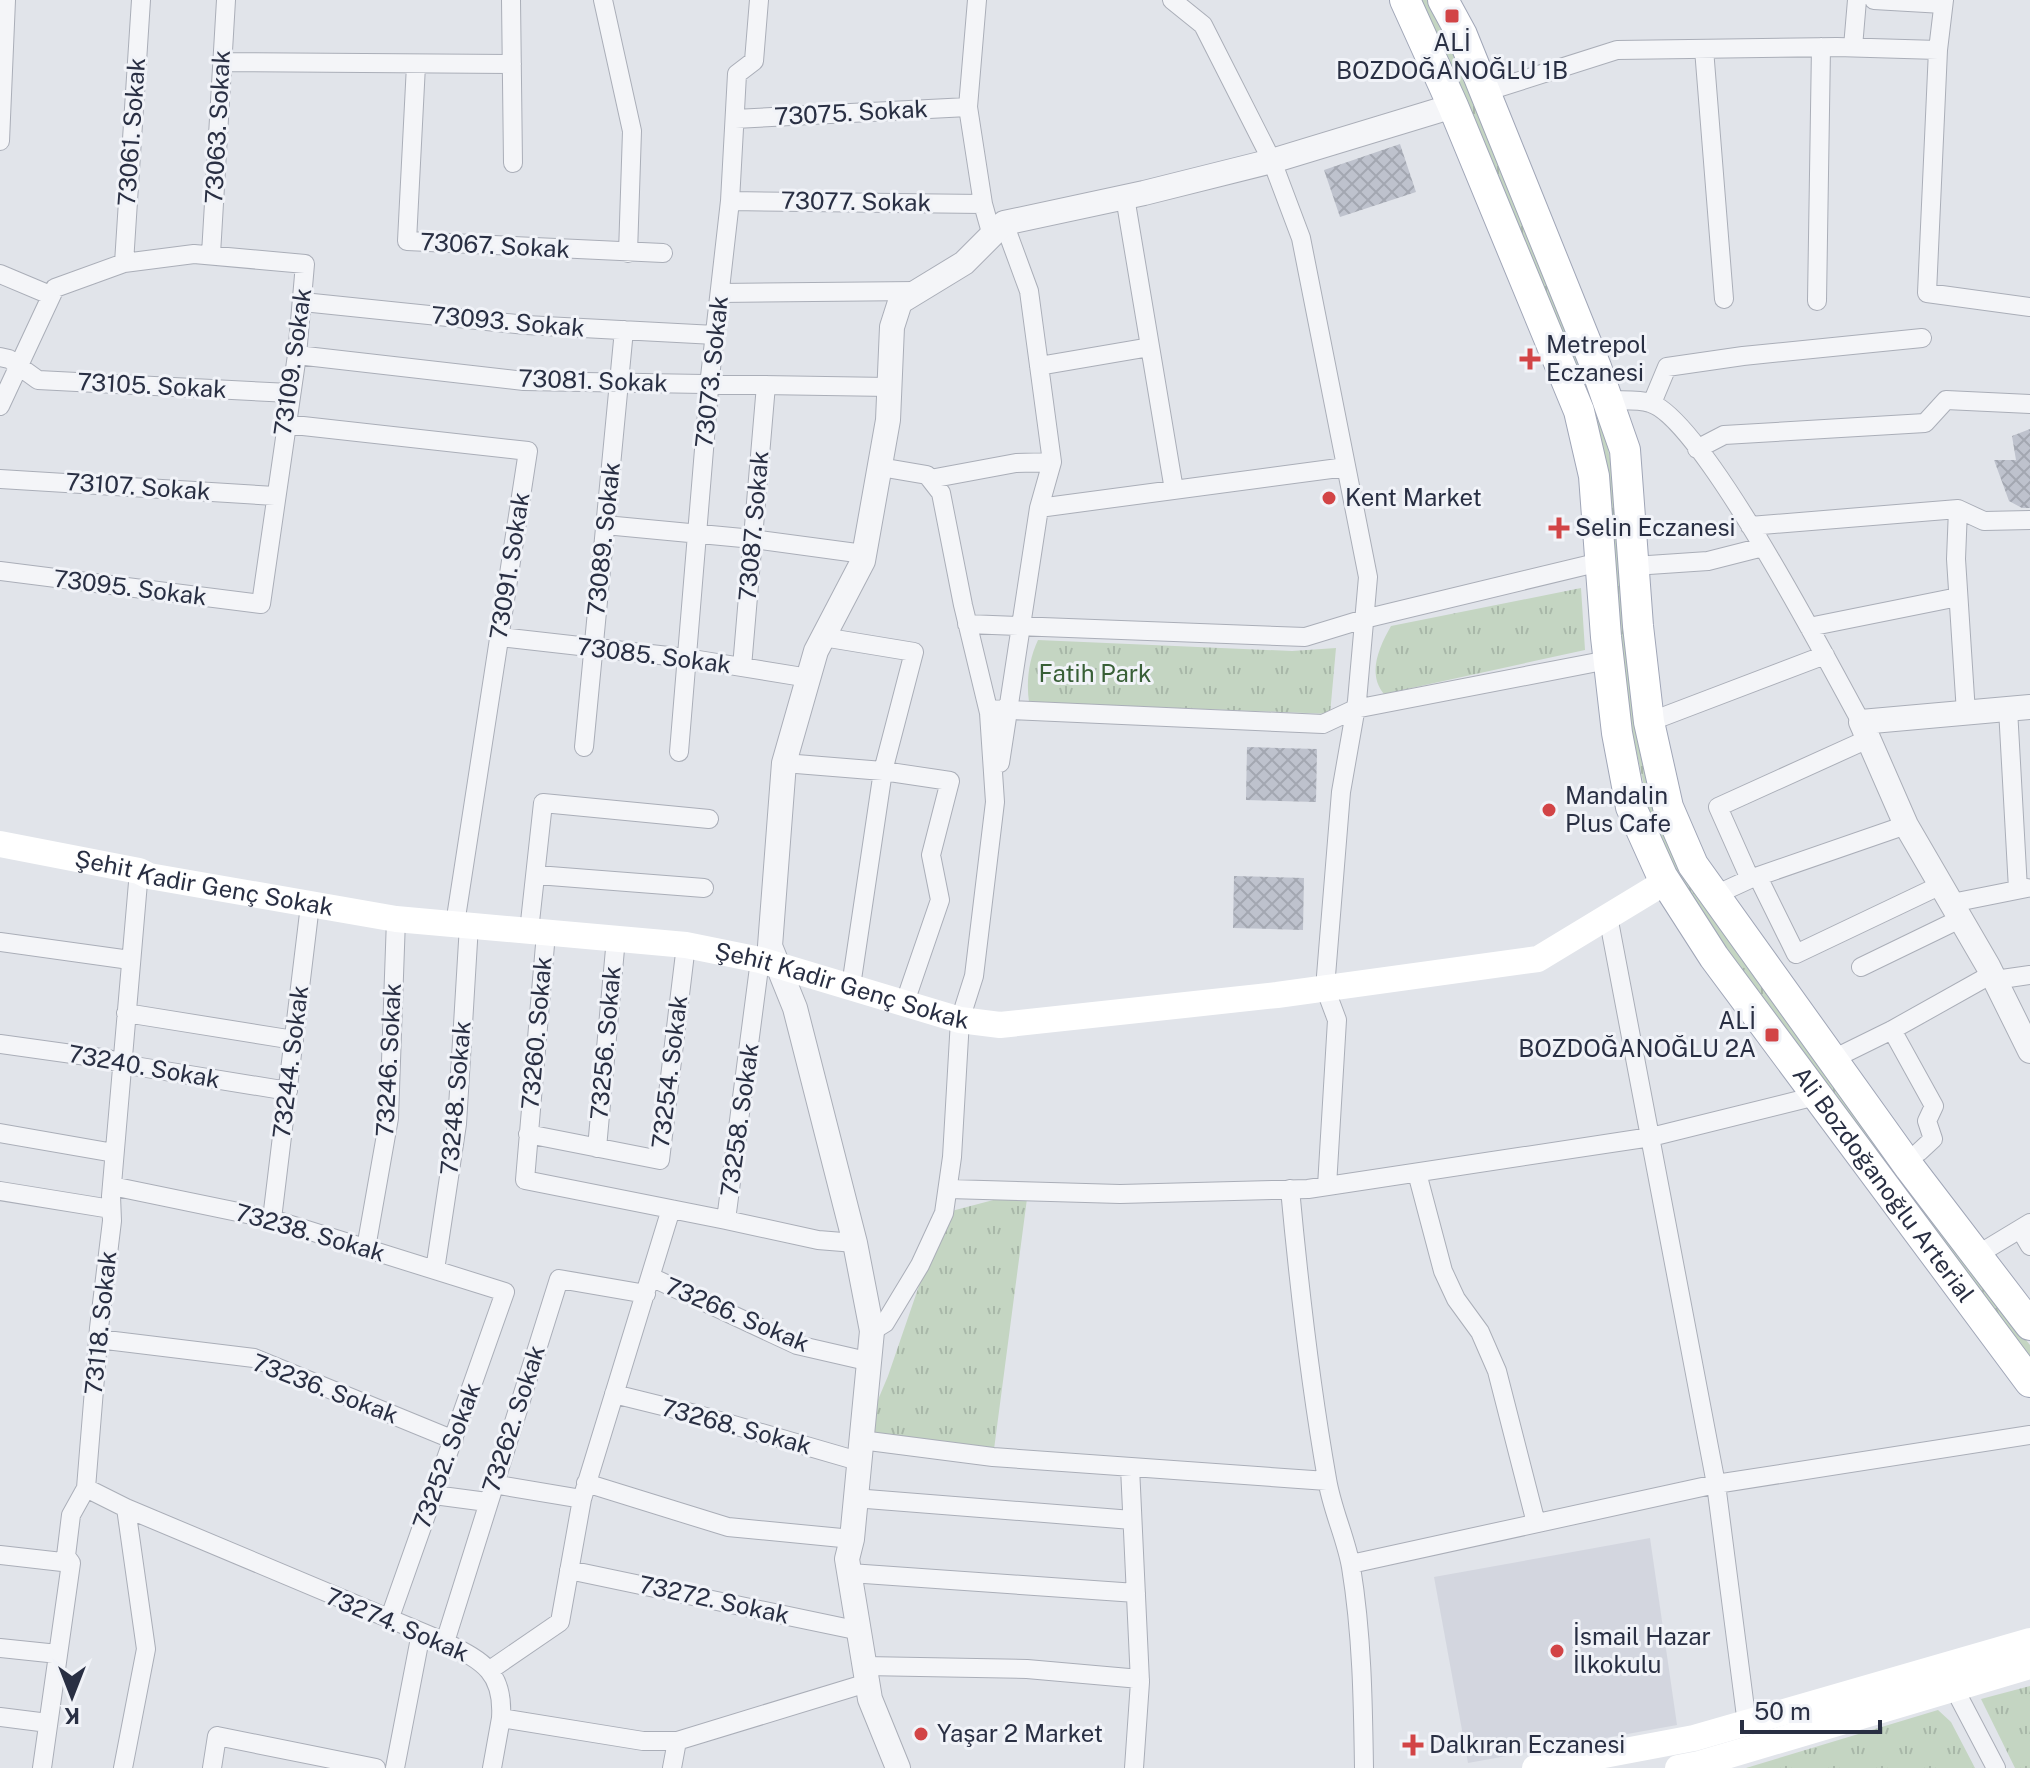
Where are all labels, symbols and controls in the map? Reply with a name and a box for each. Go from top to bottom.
marker: ALİ BOZDOĞANOĞLU 1B [1443,7,1461,25]
place label: ALİ BOZDOĞANOĞLU 1B [1336,28,1568,84]
street label: 73063. Sokak [199,49,235,205]
street label: 73061. Sokak [112,57,150,207]
street label: 73075. Sokak [774,94,928,130]
street label: 73077. Sokak [781,186,931,216]
street label: 73067. Sokak [419,227,571,263]
street label: 73109. Sokak [268,286,316,438]
street label: 73073. Sokak [689,294,733,449]
street label: 73093. Sokak [430,300,586,342]
place label: Metrepol Eczanesi [1546,330,1647,386]
marker: Metrepol Eczanesi [1521,350,1539,368]
street label: 73081. Sokak [518,363,668,397]
street label: 73105. Sokak [77,367,227,403]
street label: 73087. Sokak [732,450,774,602]
street label: 73089. Sokak [581,461,625,617]
street label: 73107. Sokak [65,467,211,505]
place label: Kent Market [1345,483,1482,511]
marker: Kent Market [1320,489,1338,507]
street label: 73091. Sokak [484,490,534,642]
place label: Selin Eczanesi [1575,513,1735,541]
marker: Selin Eczanesi [1550,519,1568,537]
street label: 73095. Sokak [52,564,208,610]
street label: 73085. Sokak [576,632,733,678]
park label: Fatih Park [1038,659,1152,687]
place label: Mandalin Plus Cafe [1565,781,1671,837]
marker: Mandalin Plus Cafe [1540,801,1558,819]
street label: Şehit Kadir Genç Sokak [72,844,336,921]
street label: Şehit Kadir Genç Sokak [713,936,970,1034]
street label: 73260. Sokak [515,955,557,1111]
street label: 73256. Sokak [584,965,626,1121]
street label: 73246. Sokak [370,982,406,1138]
street label: 73244. Sokak [267,984,313,1140]
street label: 73254. Sokak [646,994,692,1150]
place label: ALİ BOZDOĞANOĞLU 2A [1518,1006,1756,1062]
street label: 73248. Sokak [434,1020,476,1176]
marker: ALİ BOZDOĞANOĞLU 2A [1763,1026,1781,1044]
street label: 73240. Sokak [66,1039,222,1093]
street label: 73258. Sokak [714,1041,764,1199]
street label: Ali Bozdoğanoğlu Arterial [1787,1061,1981,1307]
street label: 73238. Sokak [232,1197,388,1267]
street label: 73118. Sokak [79,1249,121,1396]
street label: 73266. Sokak [661,1271,814,1357]
street label: 73262. Sokak [476,1341,550,1496]
street label: 73236. Sokak [248,1347,402,1429]
street label: 73252. Sokak [407,1379,485,1533]
street label: 73268. Sokak [658,1393,814,1460]
street label: 73272. Sokak [637,1569,792,1629]
street label: 73274. Sokak [322,1581,473,1667]
place label: İsmail Hazar İlkokulu [1573,1622,1711,1678]
marker: İsmail Hazar İlkokulu [1548,1642,1566,1660]
north arrow [32,1656,112,1736]
scale bar [1742,1684,1880,1734]
text: 50 m [1754,1697,1811,1725]
text: K [64,1703,80,1729]
place label: Yaşar 2 Market [937,1719,1103,1747]
marker: Yaşar 2 Market [912,1725,930,1743]
place label: Dalkıran Eczanesi [1429,1730,1625,1758]
marker: Dalkıran Eczanesi [1404,1736,1422,1754]

